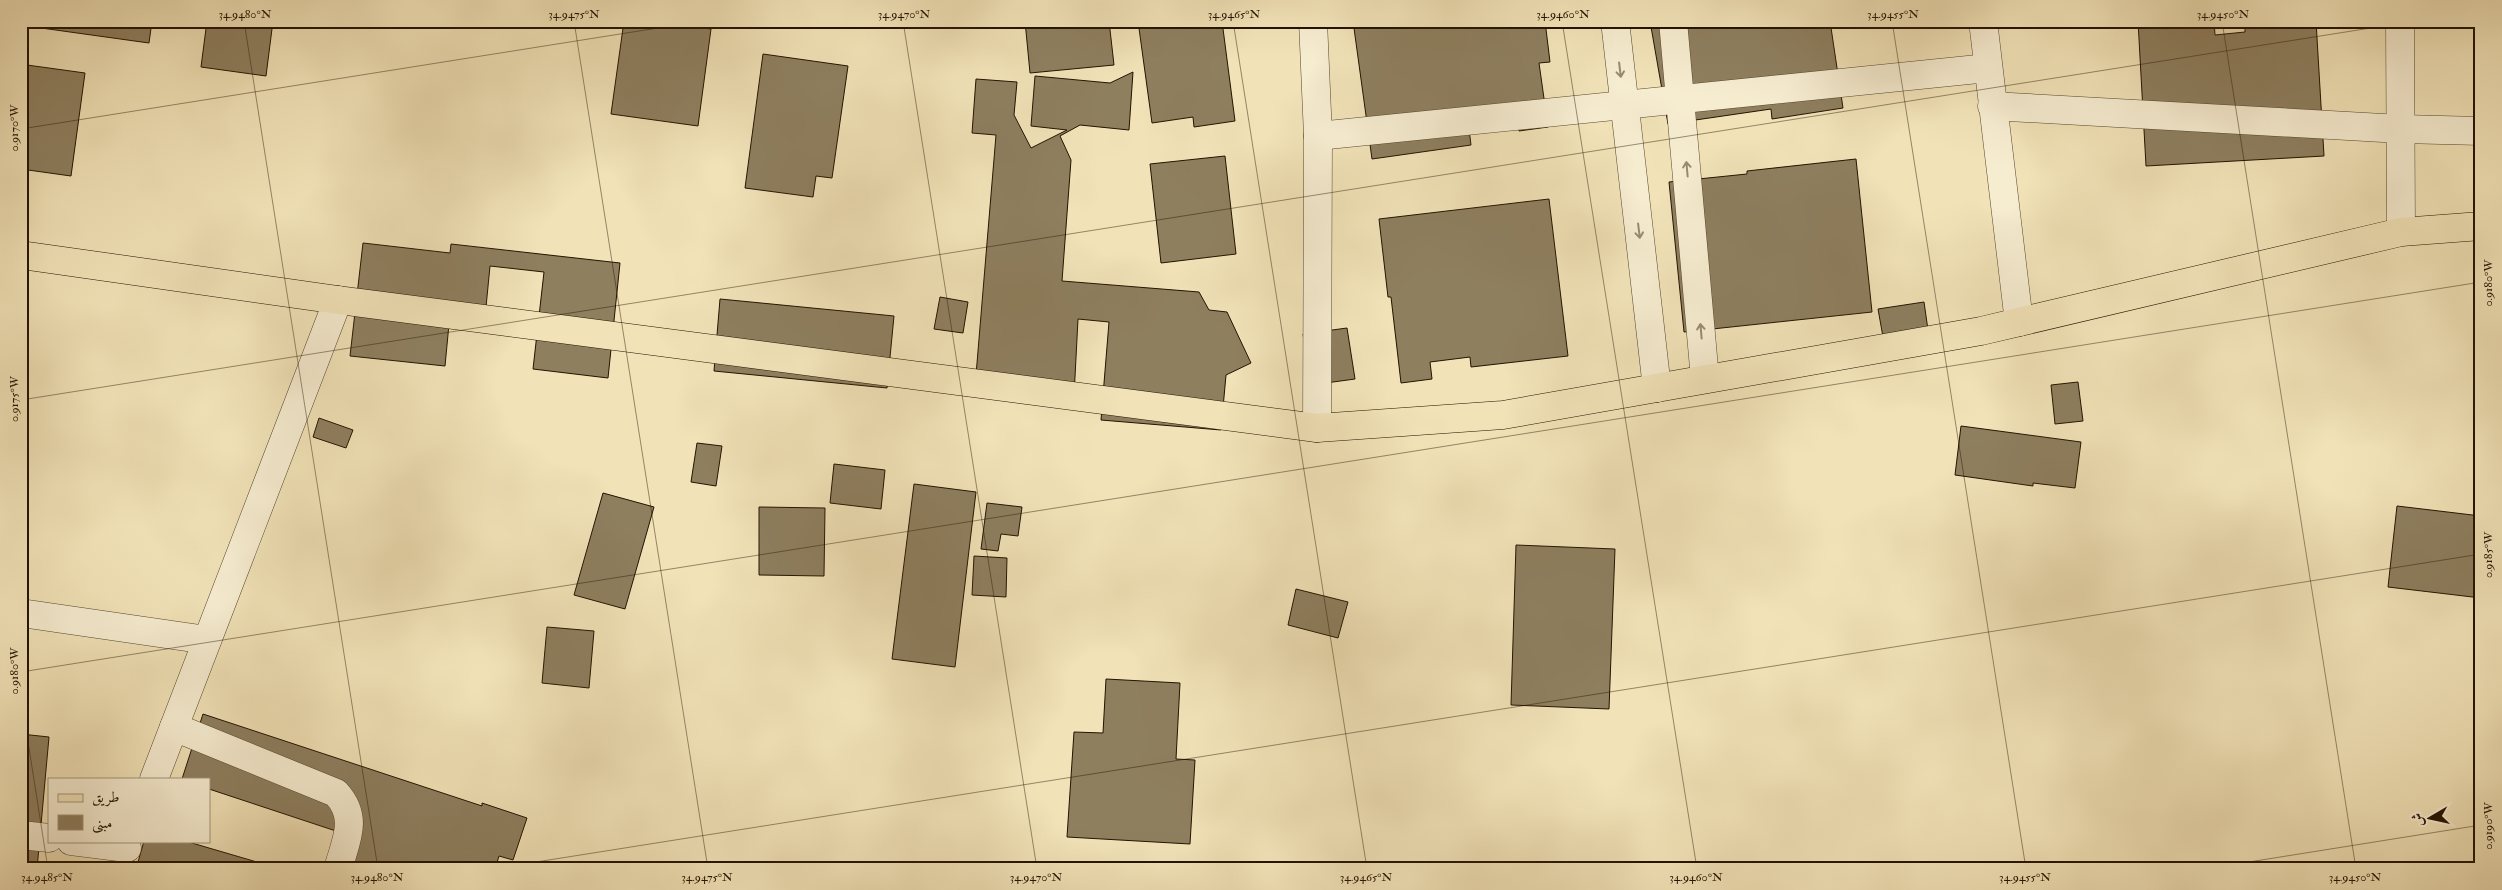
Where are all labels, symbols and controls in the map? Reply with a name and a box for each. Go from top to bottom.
text: 34.9480°N [219,7,272,22]
text: 34.9475°N [548,7,600,22]
text: 34.9470°N [878,7,931,22]
text: 34.9465°N [1208,7,1261,22]
text: 34.9460°N [1536,7,1590,22]
text: 34.9455°N [1867,7,1919,22]
text: 34.9450°N [2197,7,2250,22]
one-way arrow [1615,61,1625,77]
text: 0.9170°W [7,104,22,151]
one-way arrow [1682,161,1691,177]
one-way arrow [1634,223,1644,239]
text: 0.9180°W [2481,259,2496,307]
one-way arrow [1696,323,1706,339]
text: 0.9175°W [7,375,22,422]
text: 0.9185°W [2481,531,2496,578]
text: 0.9180°W [7,647,22,695]
legend [48,778,210,842]
text: طريق [92,788,119,807]
north arrow [2404,792,2454,842]
text: 0.9190°W [2481,801,2496,850]
text: ش [2408,812,2427,828]
text: مبنى [92,814,112,834]
text: 34.9485°N [21,870,73,885]
text: 34.9480°N [351,870,404,885]
text: 34.9475°N [681,870,733,885]
text: 34.9470°N [1010,870,1063,885]
text: 34.9465°N [1340,870,1393,885]
text: 34.9460°N [1669,870,1723,885]
text: 34.9455°N [1999,870,2051,885]
text: 34.9450°N [2329,870,2382,885]

